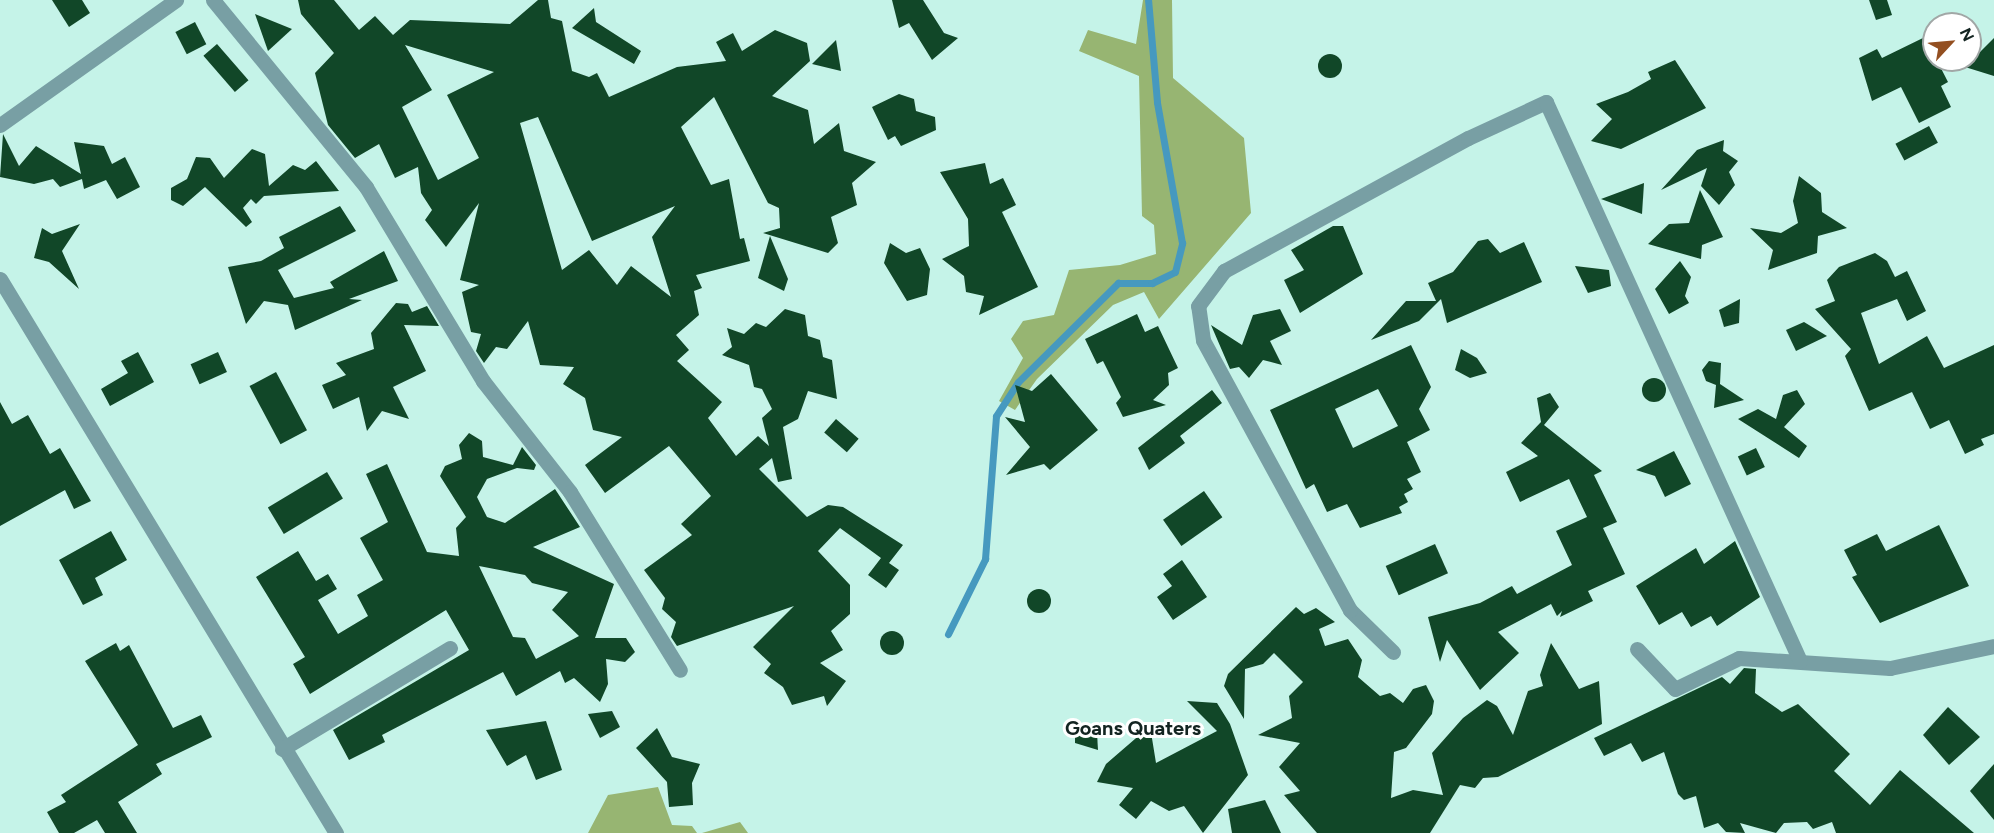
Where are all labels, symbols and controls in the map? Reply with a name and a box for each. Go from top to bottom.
north arrow [1922,12,1982,72]
text: N [1956,25,1978,44]
district label: Goans Quaters [1065,716,1201,740]

